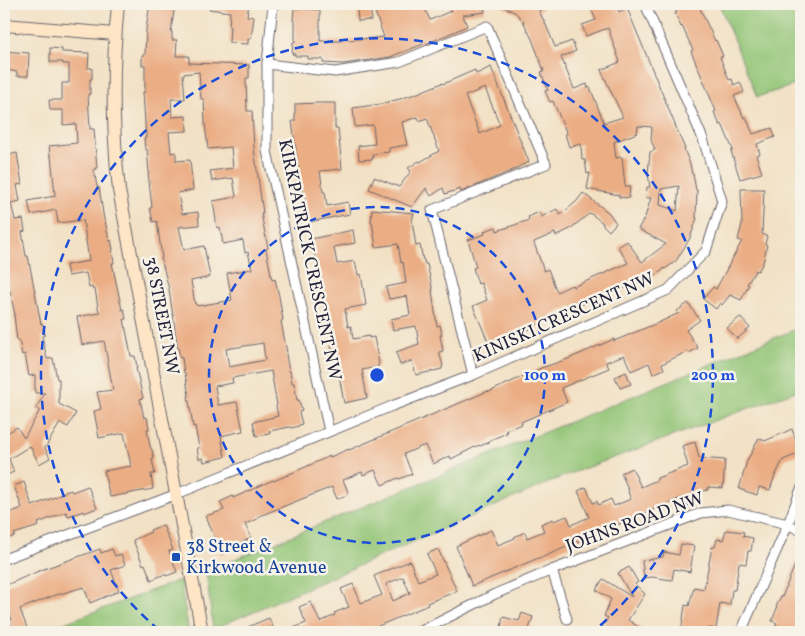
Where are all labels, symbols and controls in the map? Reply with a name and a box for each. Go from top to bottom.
street label: KIRKPATRICK CRESCENT NW [271,137,347,383]
street label: 38 STREET NW [137,255,185,377]
street label: KINISKI CRESCENT NW [469,267,659,369]
centre of rings [368,366,386,384]
text: 100 m [524,366,567,387]
text: 200 m [691,366,735,387]
street label: JOHNS ROAD NW [562,486,708,560]
place label: 38 Street & Kirkwood Avenue [186,535,327,581]
marker: 38 Street & Kirkwood Avenue [170,551,182,563]

